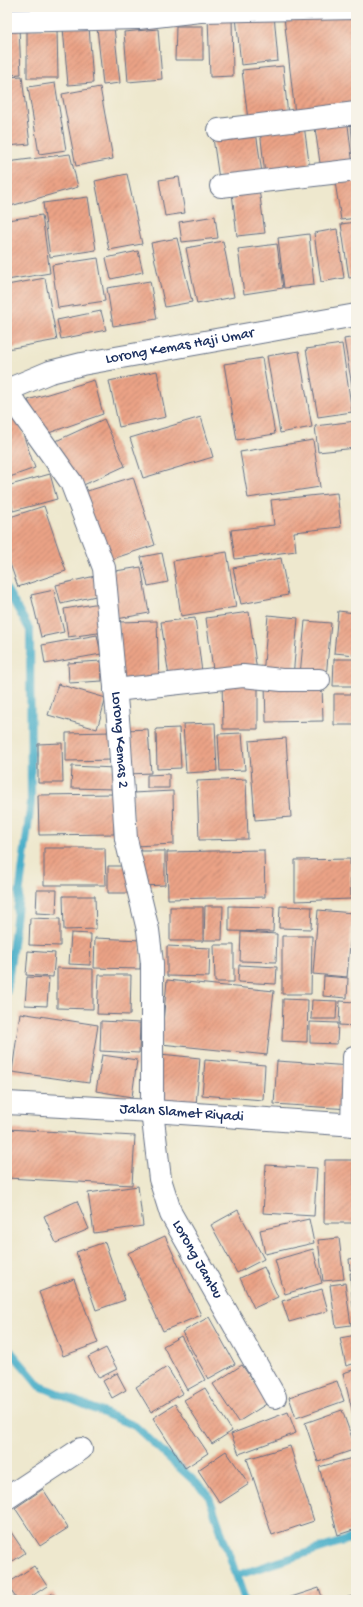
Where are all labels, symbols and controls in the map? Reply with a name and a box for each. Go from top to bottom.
street label: Lorong Kemas Haji Umar [104,324,257,369]
street label: Lorong Kemas 2 [106,691,132,789]
street label: Jalan Slamet Riyadi [119,1100,244,1126]
street label: Lorong Jambu [167,1217,226,1302]

